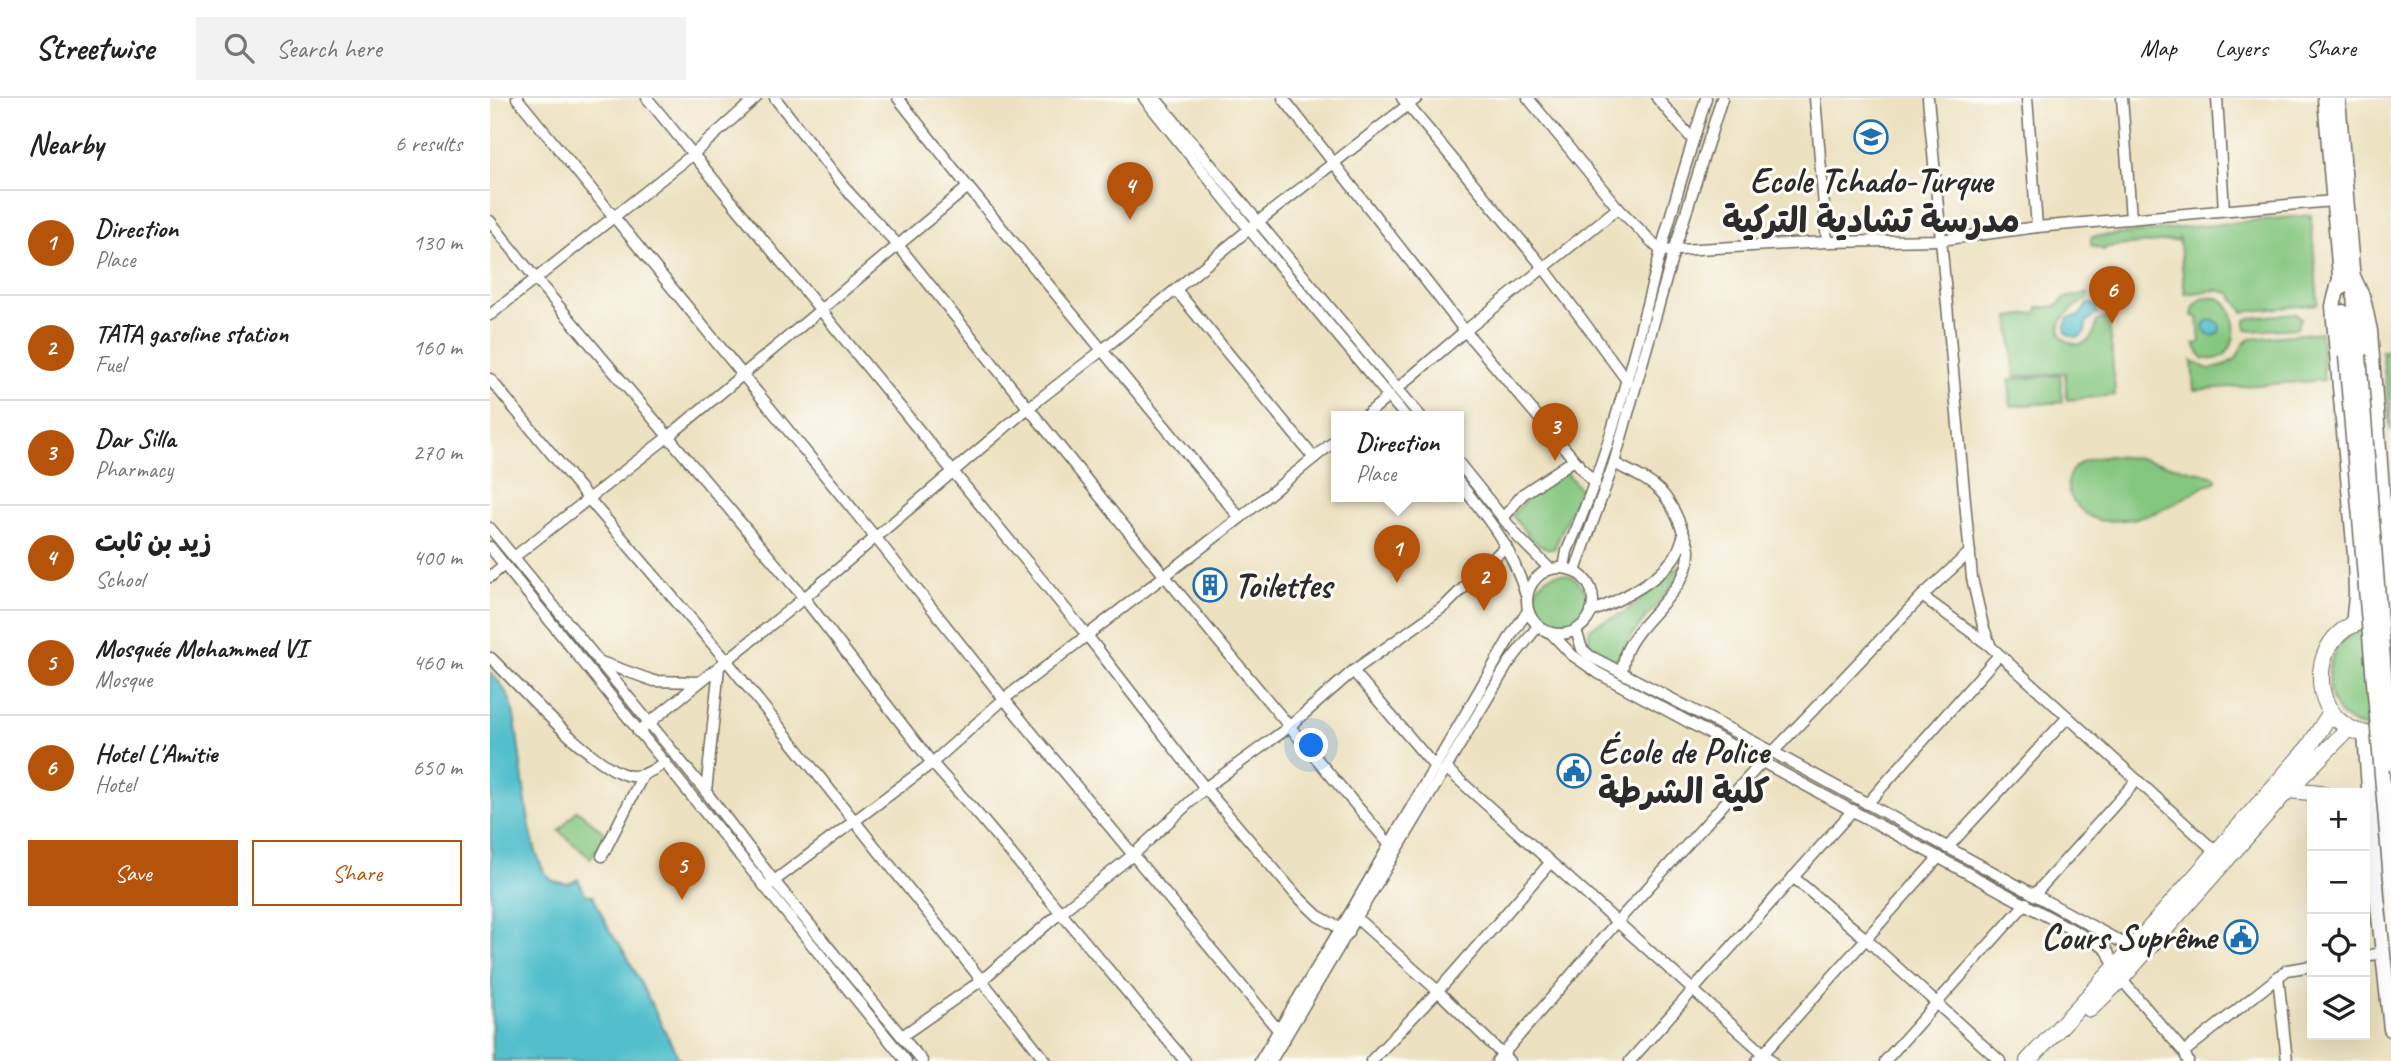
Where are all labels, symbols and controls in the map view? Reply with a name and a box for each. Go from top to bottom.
search box [196,17,686,80]
text: Streetwise [35,27,154,69]
icon: search [220,29,258,67]
text: Search here [276,32,382,65]
text: Map [2140,33,2177,63]
text: Layers [2215,33,2268,63]
text: Share [2306,33,2356,63]
school or university icon: Ecole Tchado-Turque مدرسة تشادية التركية [1852,118,1890,156]
text: Nearby [28,125,104,163]
text: 6 results [395,129,462,158]
place label: Ecole Tchado-Turque مدرسة تشادية التركية [1722,158,2020,243]
pin: 4 [1107,162,1153,220]
text: Direction [95,212,178,245]
text: 1 [46,228,56,257]
text: 130 m [413,228,462,257]
text: Place [95,245,135,274]
pin: 6 [2089,266,2135,324]
text: TATA gasoline station [95,317,288,350]
text: 2 [46,333,56,362]
text: 160 m [413,333,462,362]
text: Fuel [95,350,125,379]
pin: 3 [1532,403,1578,461]
popup [1331,411,1464,502]
text: Dar Silla [95,422,176,455]
text: Direction [1356,426,1439,459]
text: 3 [46,438,56,467]
text: 270 m [413,438,462,467]
text: Pharmacy [95,455,173,484]
text: Place [1356,459,1396,488]
pin: 1 [1374,525,1420,583]
text: زيد بن ثابت [95,526,211,559]
text: 4 [46,543,56,572]
text: 400 m [413,543,462,572]
pin: 2 [1461,553,1507,611]
place label: Toilettes [1234,563,1335,608]
text: School [95,565,144,594]
building icon: Toilettes [1191,566,1229,604]
text: Mosquée Mohammed VI [95,632,306,665]
text: 5 [46,648,56,677]
text: 460 m [413,648,462,677]
text: Mosque [95,665,152,694]
your location [1294,728,1328,762]
place label: École de Police كلية الشرطة [1598,729,1771,814]
text: Hotel L'Amitie [95,737,217,770]
public building icon: École de Police كلية الشرطة [1555,752,1593,790]
text: 6 [46,753,56,782]
text: 650 m [413,753,462,782]
text: Hotel [95,770,135,799]
map controls [2307,788,2370,1040]
button: + [2307,788,2370,851]
button: Save [28,840,238,906]
button: Share [252,840,462,906]
pin: 5 [659,842,705,900]
button: − [2307,851,2370,914]
button: locate [2307,914,2370,977]
place label: Cours Suprême [2041,915,2219,960]
public building icon: Cours Suprême [2222,918,2260,956]
button: layers [2307,977,2370,1040]

